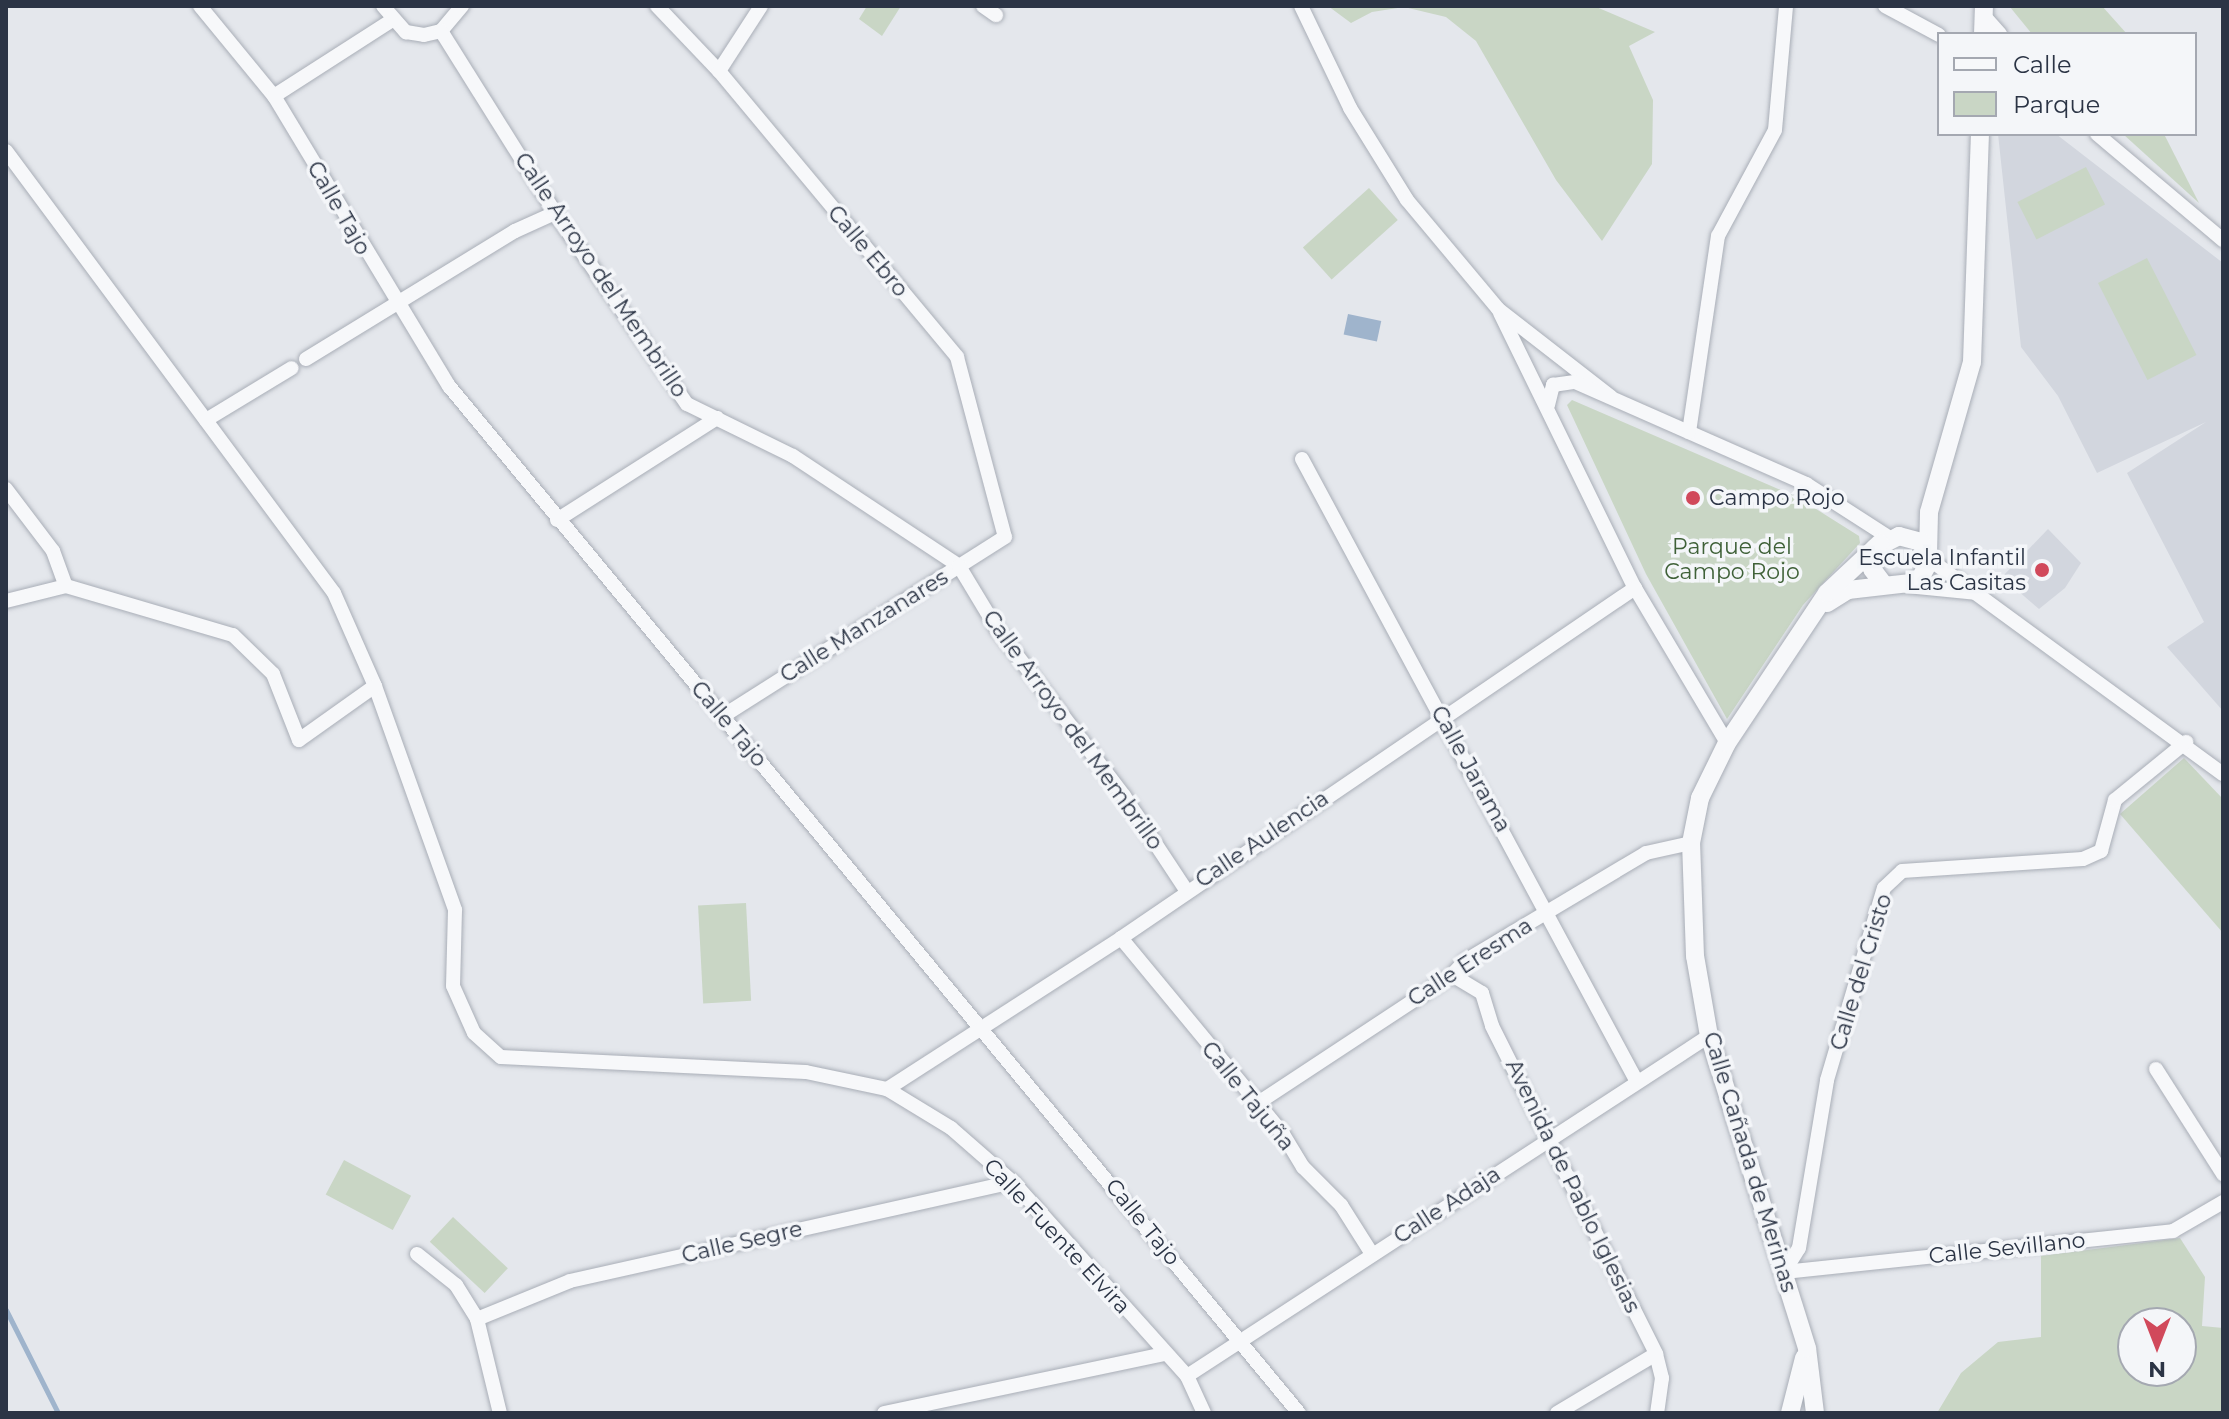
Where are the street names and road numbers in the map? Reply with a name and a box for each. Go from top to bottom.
street label: Calle Arroyo del Membrillo [509,148,693,402]
street label: Calle Tajo [302,156,376,260]
street label: Calle Ebro [822,200,914,302]
street label: Calle Manzanares [775,564,953,688]
street label: Calle Arroyo del Membrillo [977,605,1169,855]
street label: Calle Tajo [685,676,773,772]
street label: Calle Jarama [1425,701,1517,837]
street label: Calle Aulencia [1190,785,1334,893]
street label: Calle del Cristo [1825,890,1897,1054]
street label: Calle Eresma [1403,912,1537,1012]
street label: Calle Cañada de Merinas [1698,1029,1802,1295]
street label: Calle Tajuña [1196,1036,1300,1156]
street label: Avenida de Pablo Iglesias [1500,1055,1646,1317]
street label: Calle Fuente Elvira [978,1153,1136,1319]
street label: Calle Adaja [1389,1161,1505,1249]
street label: Calle Tajo [1100,1173,1186,1271]
street label: Calle Segre [679,1215,805,1269]
street label: Calle Sevillano [1927,1227,2087,1269]

